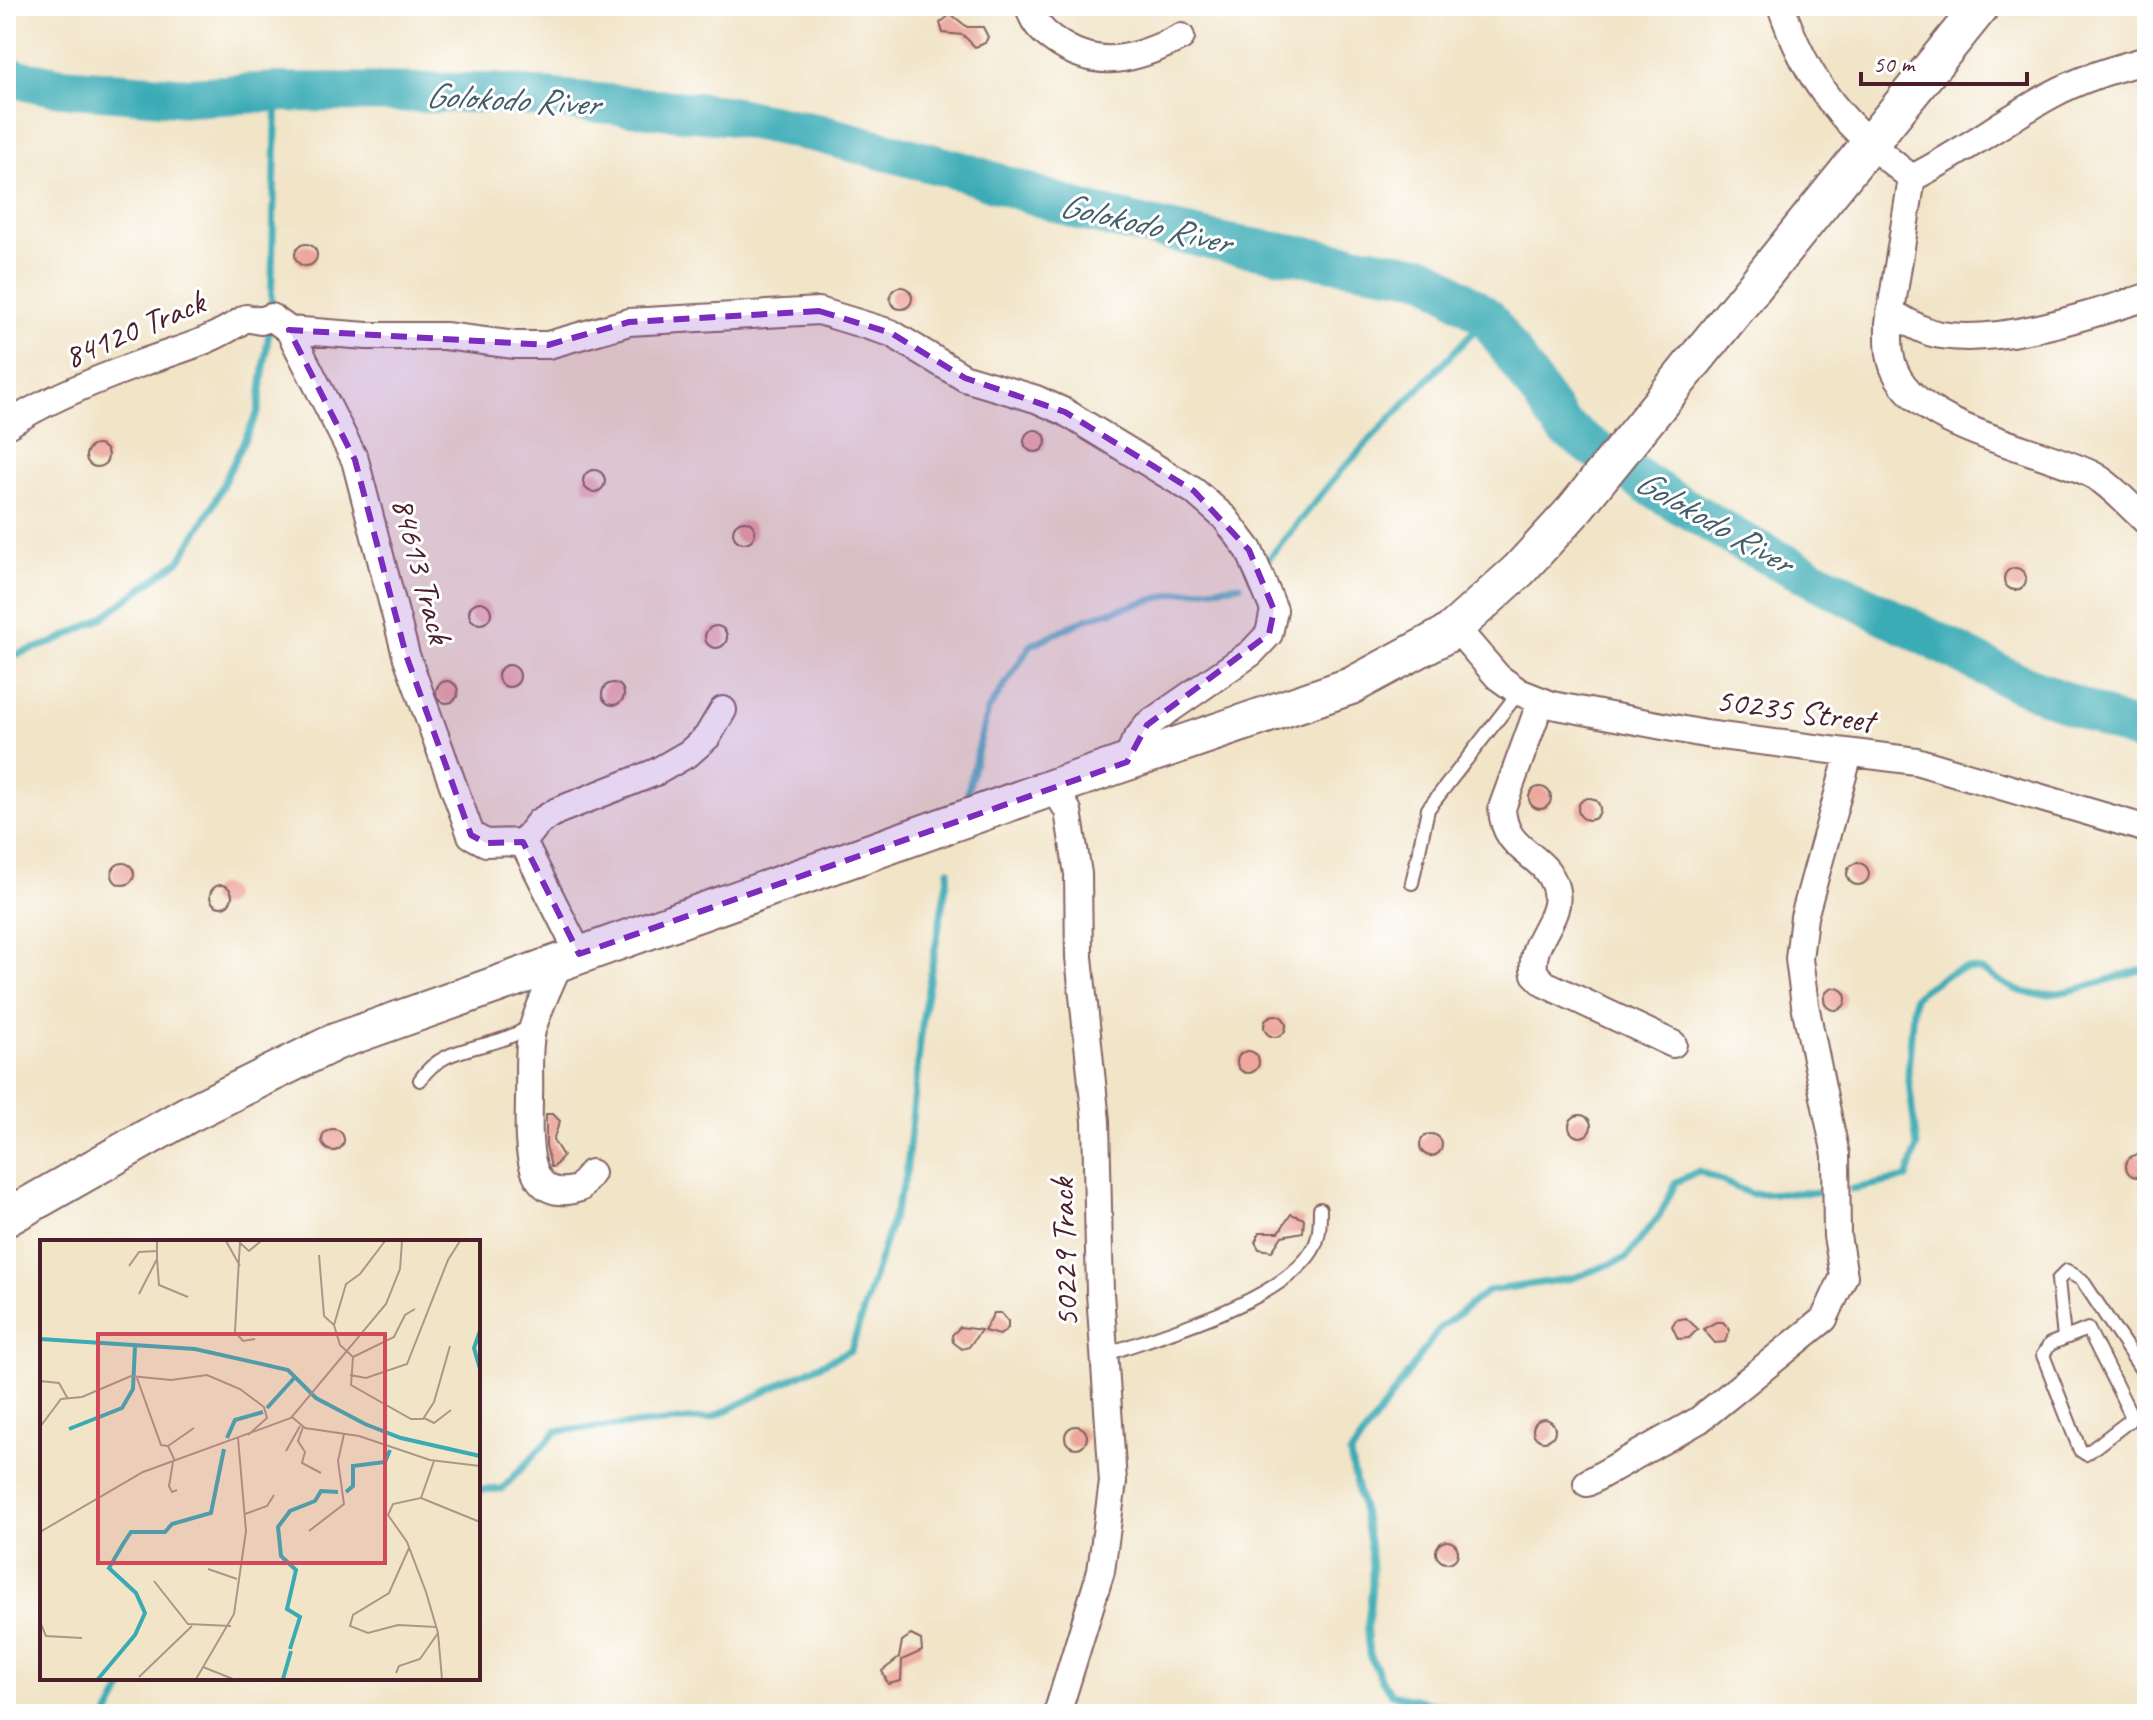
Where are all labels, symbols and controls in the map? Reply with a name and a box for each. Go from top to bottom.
scale bar [1861,36,2027,86]
text: 50 m [1873,49,1916,79]
water label: Golokodo River [424,72,605,127]
water label: Golokodo River [1055,181,1239,266]
street label: 84120 Track [57,279,213,378]
water label: Golokodo River [1628,458,1805,587]
street label: 84613 Track [382,493,463,650]
street label: 50235 Street [1713,678,1881,743]
street label: 50229 Track [1040,1175,1088,1328]
inset map [40,1240,480,1680]

